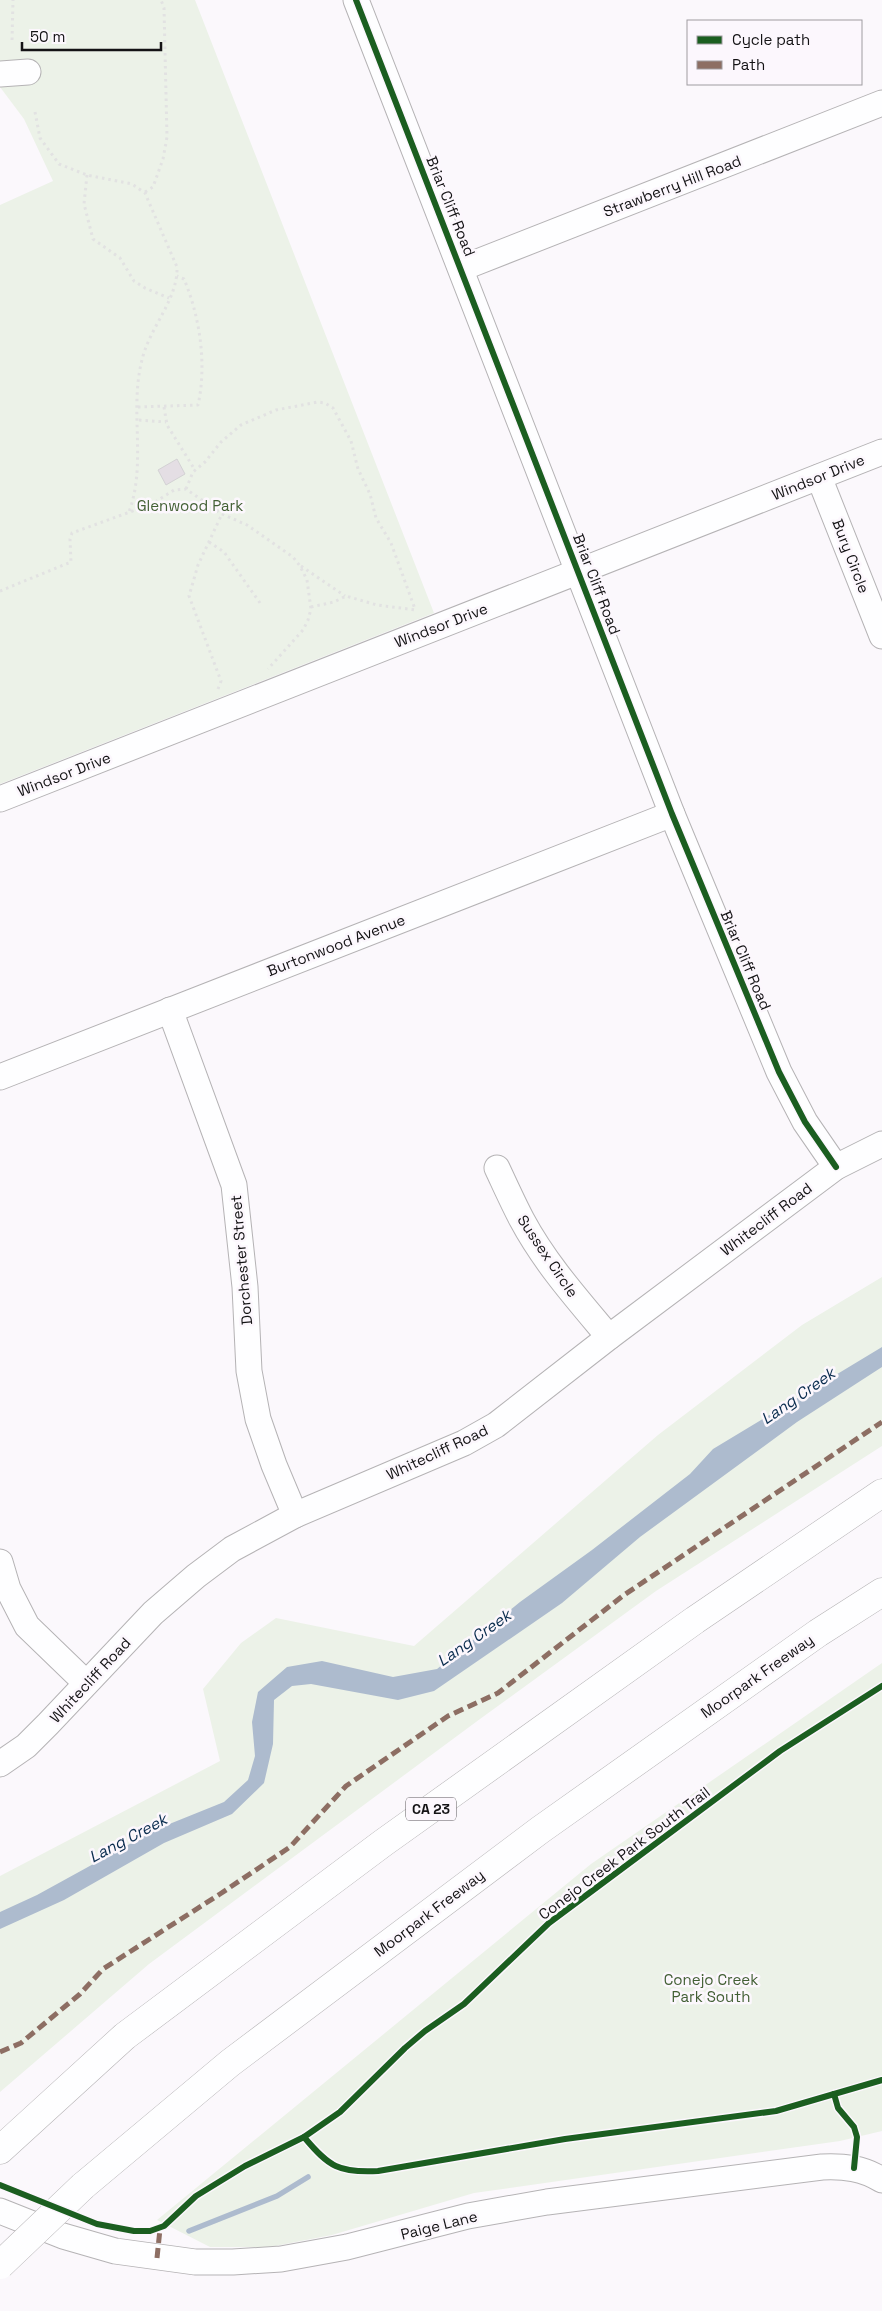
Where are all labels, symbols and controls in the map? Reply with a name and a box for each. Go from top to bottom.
scale bar [22,20,161,52]
legend [687,20,862,85]
text: 50 m [30,27,65,46]
text: Cycle path [732,30,810,49]
text: Path [732,55,765,74]
street label: Strawberry Hill Road [600,151,744,221]
street label: Briar Cliff Road [422,153,480,259]
street label: Windsor Drive [769,450,867,504]
park label: Glenwood Park [137,496,243,515]
street label: Bury Circle [828,516,874,596]
street label: Briar Cliff Road [569,531,625,637]
street label: Windsor Drive [392,598,490,651]
street label: Windsor Drive [15,747,113,800]
street label: Briar Cliff Road [716,907,776,1013]
street label: Burtonwood Avenue [264,910,408,980]
street label: Whitecliff Road [716,1178,816,1260]
street label: Dorchester Street [226,1194,256,1326]
street label: Sussex Circle [513,1211,583,1301]
water label: Lang Creek [757,1361,841,1429]
street label: Whitecliff Road [383,1420,491,1484]
water label: Lang Creek [433,1603,517,1671]
street label: Moorpark Freeway [697,1630,817,1722]
street label: Whitecliff Road [46,1633,134,1727]
street label: Conejo Creek Park South Trail [535,1782,713,1924]
road number: CA 23 [406,1798,456,1820]
water label: Lang Creek [85,1807,173,1867]
street label: Moorpark Freeway [370,1865,488,1961]
park label: Conejo Creek Park South [664,1970,758,2006]
street label: Paige Lane [399,2206,479,2244]

